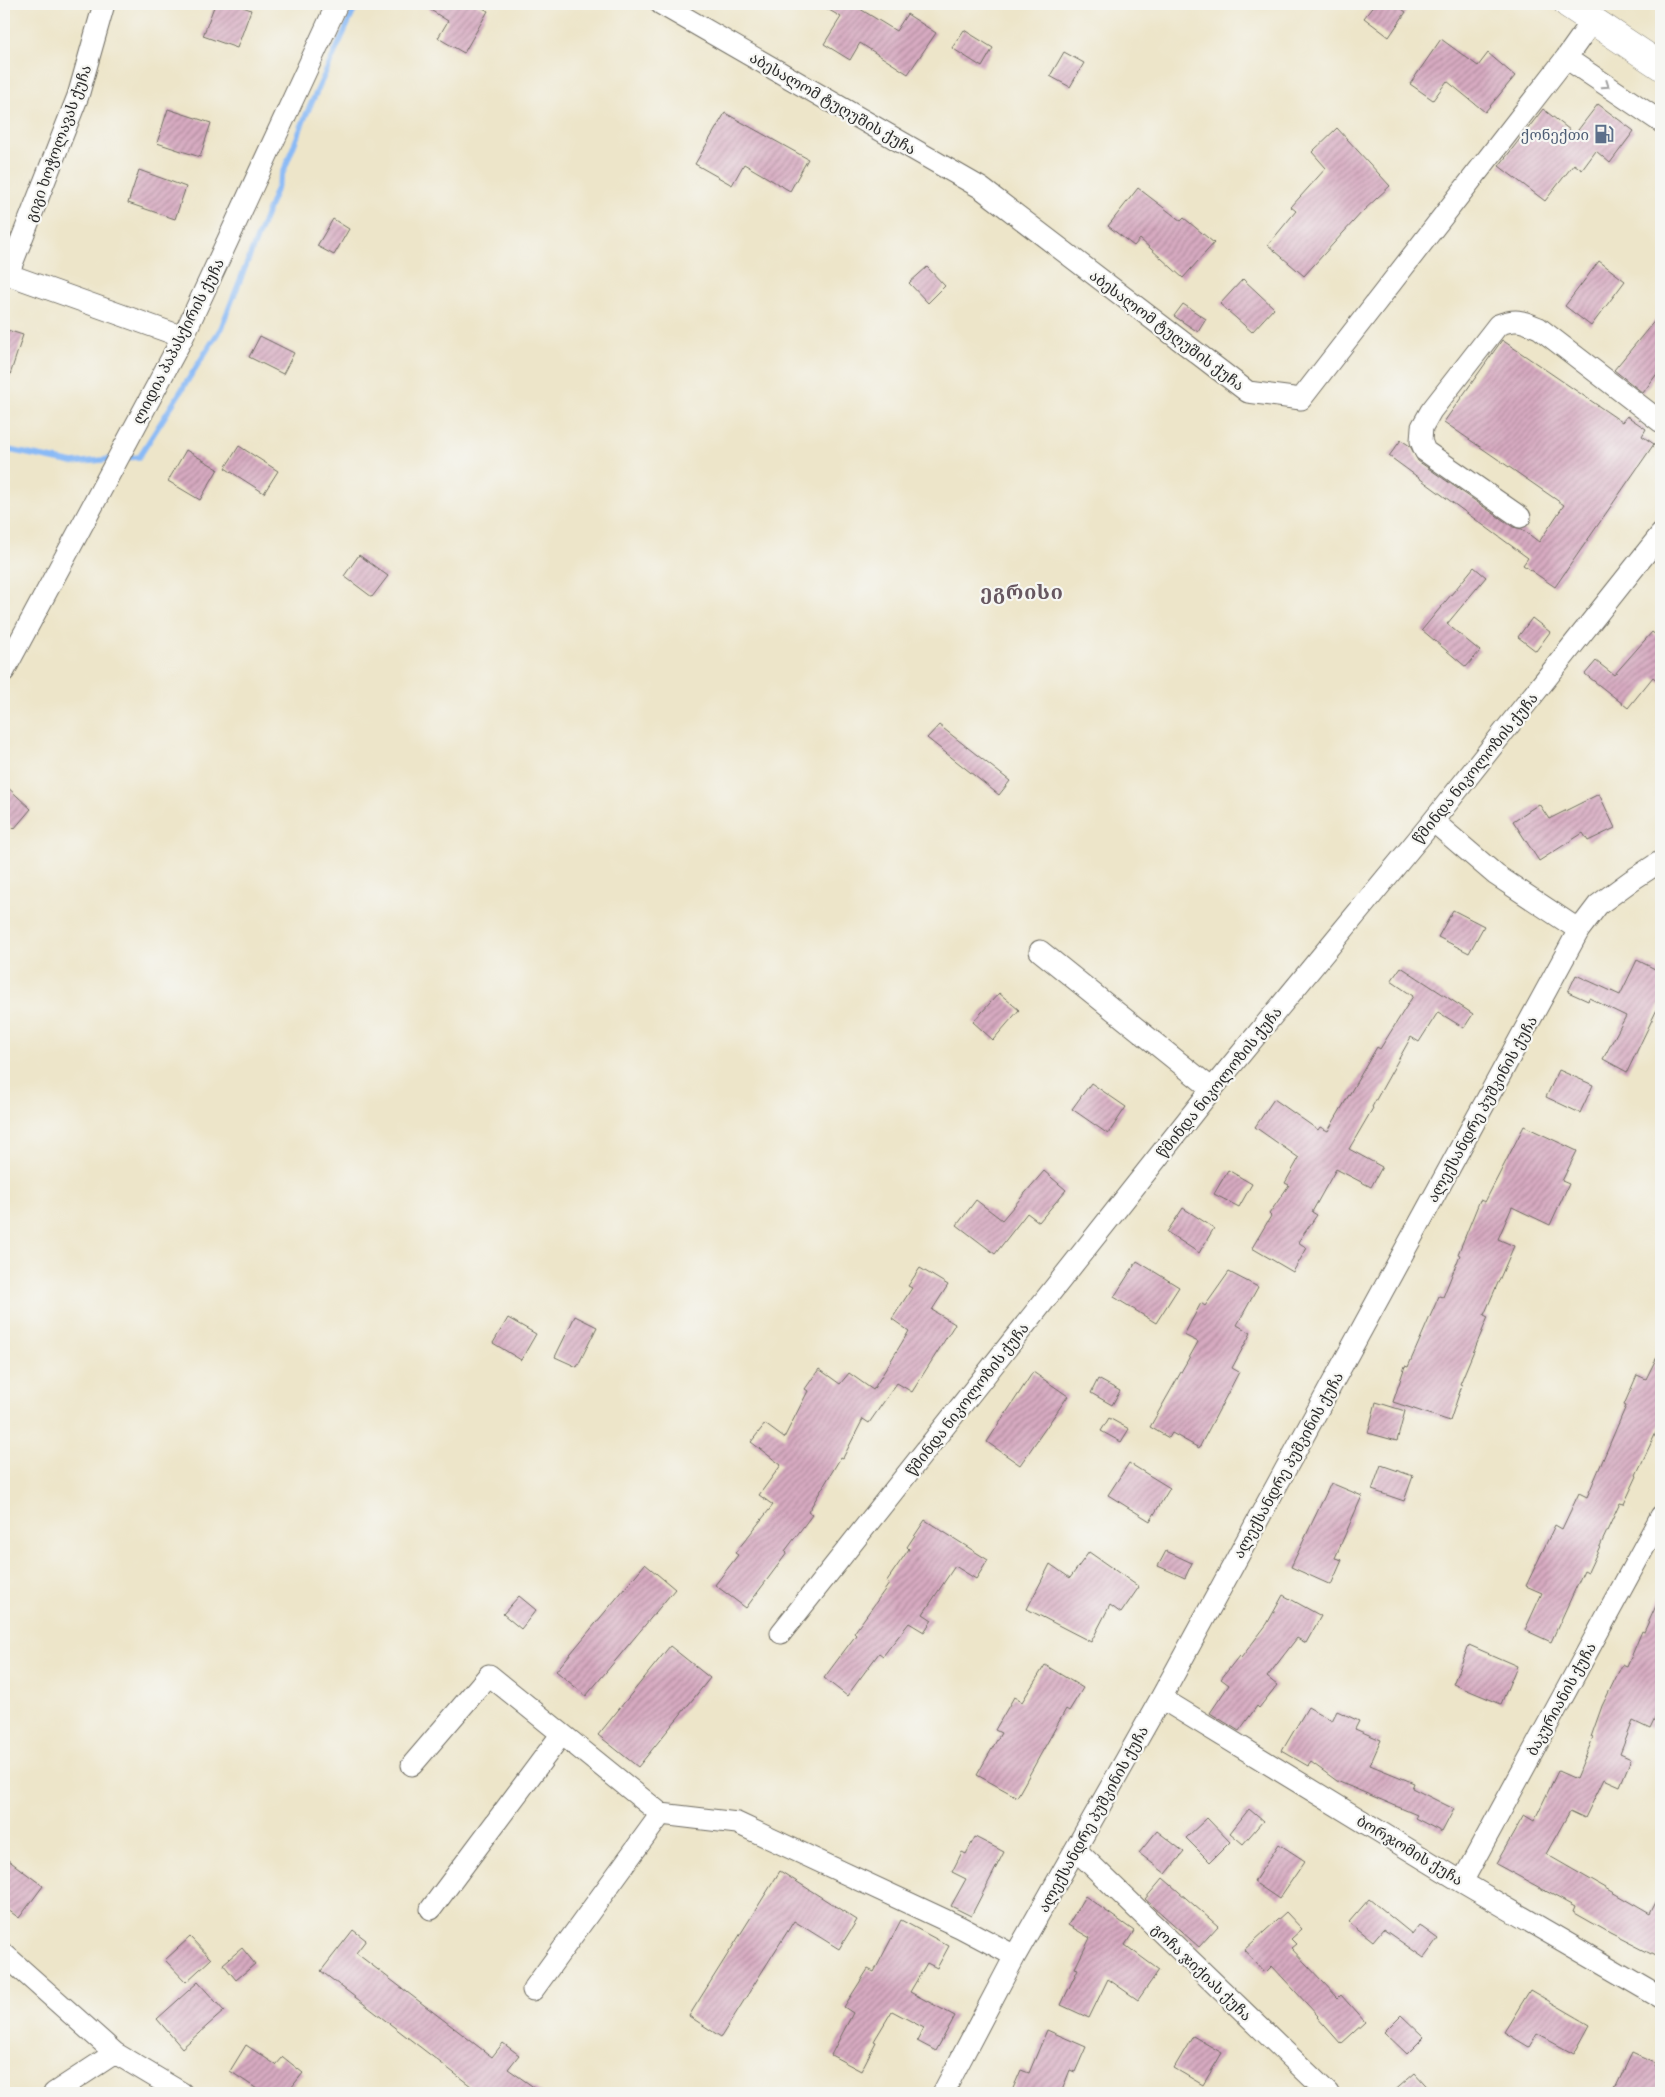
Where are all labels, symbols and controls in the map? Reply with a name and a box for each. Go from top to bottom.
street label: აბესალომ ტუღუშის ქუჩა [746,47,920,159]
street label: გიგი ხოჭოლავას ქუჩა [20,62,96,224]
one-way arrow [1601,79,1610,88]
fuel station icon: ქონექთი [1593,123,1615,145]
place label: ქონექთი [1521,124,1589,145]
street label: ლიდია პაპასქირის ქუჩა [127,255,229,427]
street label: აბესალომ ტუღუშის ქუჩა [1085,265,1249,395]
district label: ეგრისი [980,577,1064,606]
street label: წმინდა ნიკოლოზის ქუჩა [1407,688,1543,848]
street label: წმინდა ნიკოლოზის ქუჩა [1151,1002,1287,1162]
street label: ალექსანდრე პუშკინის ქუჩა [1422,1012,1542,1206]
street label: წმინდა ნიკოლოზის ქუჩა [901,1318,1033,1480]
street label: ალექსანდრე პუშკინის ქუჩა [1228,1368,1348,1562]
street label: ბაკურიანის ქუჩა [1521,1639,1601,1759]
street label: ალექსანდრე პუშკინის ქუჩა [1033,1722,1153,1916]
street label: ბორჯომის ქუჩა [1353,1810,1467,1890]
street label: გოჩა ჯიქიას ქუჩა [1147,1919,1257,2025]

